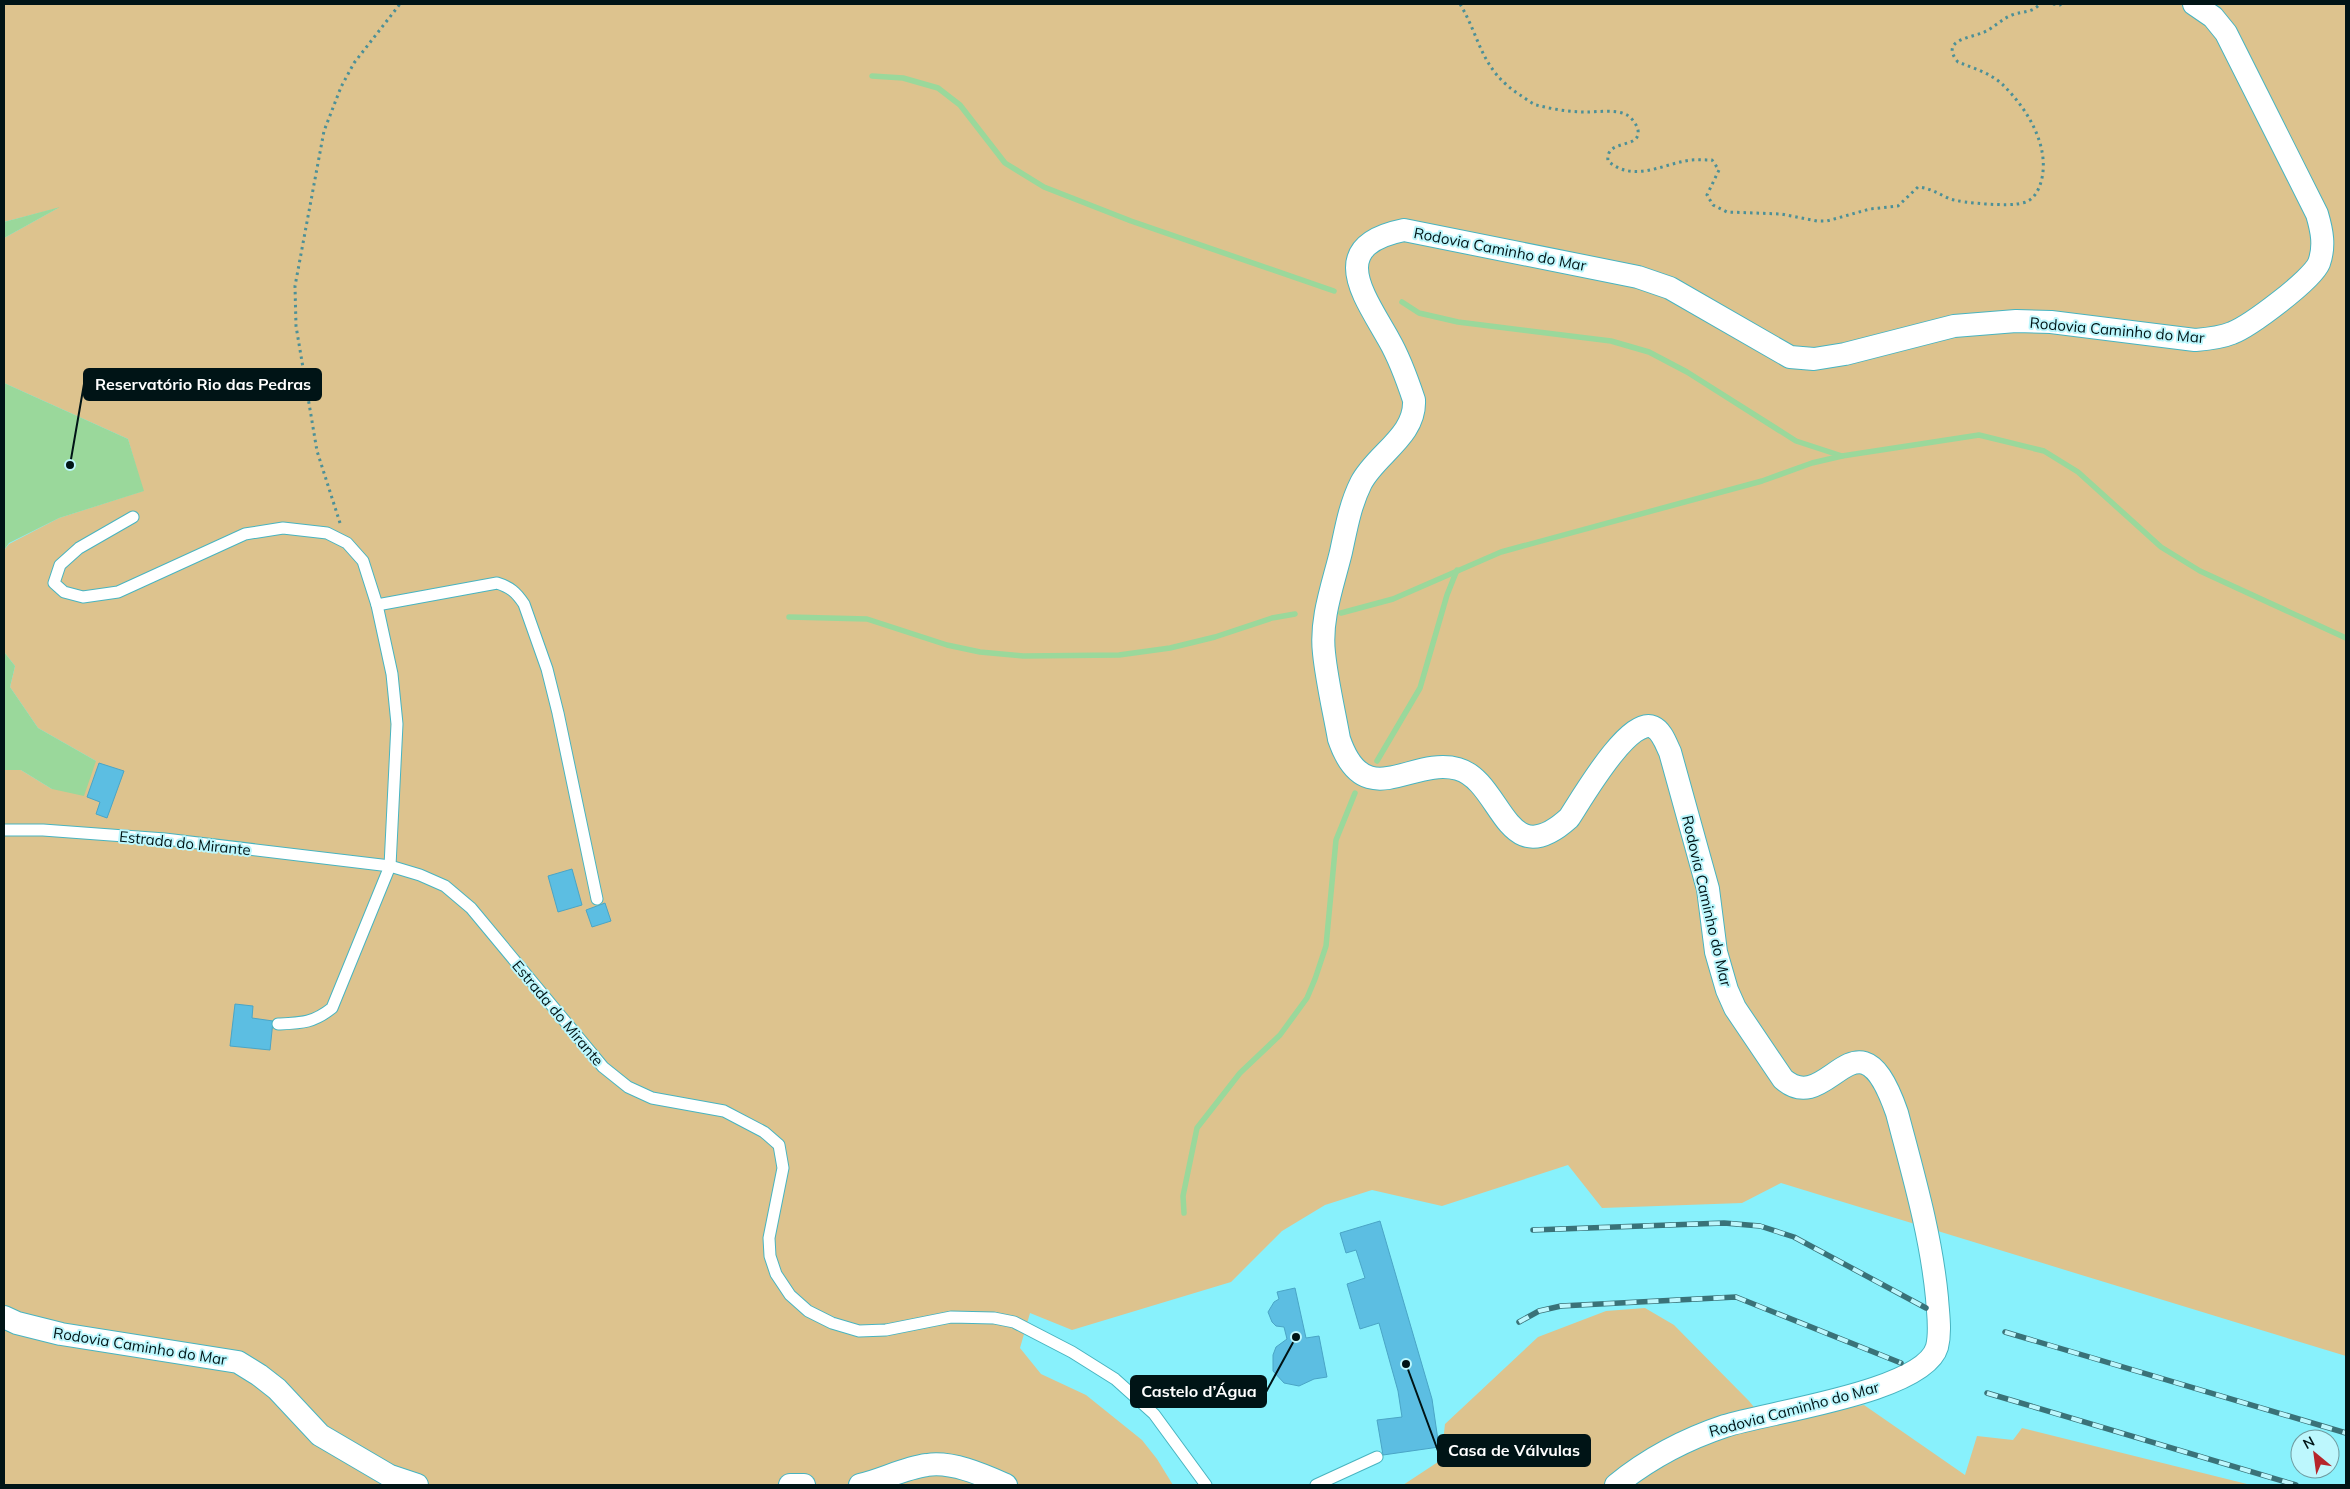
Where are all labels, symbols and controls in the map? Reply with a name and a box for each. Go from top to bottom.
street label: Rodovia Caminho do Mar [1412,223,1588,275]
street label: Rodovia Caminho do Mar [2029,313,2206,347]
callout: Reservatório Rio das Pedras [84,369,321,400]
text: Reservatório Rio das Pedras [95,374,311,394]
street label: Rodovia Caminho do Mar [1678,813,1736,989]
street label: Estrada do Mirante [118,827,252,859]
street label: Estrada do Mirante [508,956,608,1070]
street label: Rodovia Caminho do Mar [52,1323,229,1369]
callout: Castelo d’Água [1131,1376,1266,1407]
street label: Rodovia Caminho do Mar [1707,1377,1882,1441]
text: Castelo d’Água [1141,1381,1257,1401]
north arrow [2290,1429,2340,1479]
text: N [2300,1432,2318,1453]
callout: Casa de Válvulas [1438,1435,1590,1466]
text: Casa de Válvulas [1448,1440,1580,1460]

